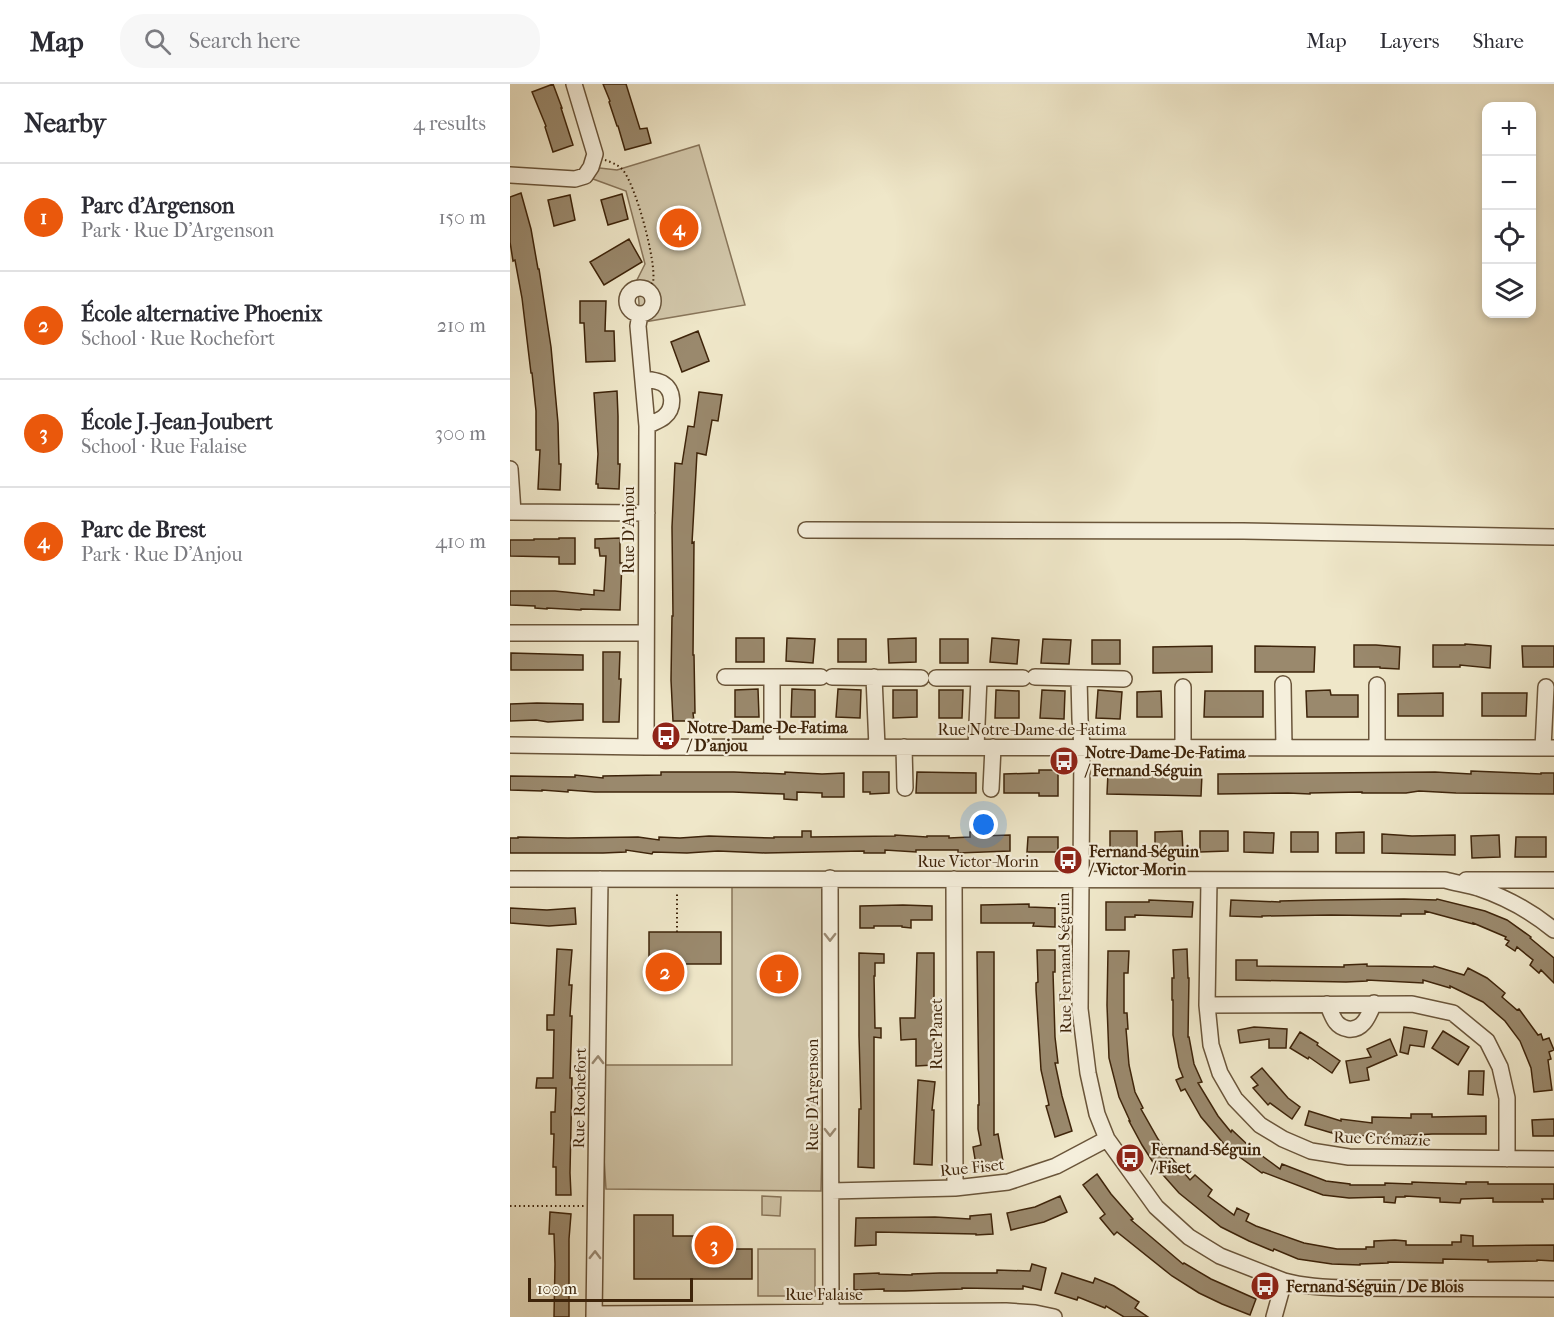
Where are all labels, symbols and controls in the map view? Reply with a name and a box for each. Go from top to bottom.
search box [120,14,540,68]
text: Map [30,25,84,58]
icon: search [141,25,174,58]
text: Search here [189,28,300,54]
text: Map [1306,29,1347,53]
text: Layers [1380,29,1439,53]
text: Share [1472,29,1524,53]
map controls [1482,102,1536,318]
button: + [1482,102,1536,156]
text: Nearby [24,108,106,139]
text: 4 results [413,112,486,135]
button: − [1482,156,1536,210]
text: Parc d'Argenson [81,193,235,219]
text: 1 [40,206,47,229]
text: 150 m [438,206,486,229]
pin: 4 [660,206,698,250]
button: locate [1482,210,1536,264]
text: Park · Rue D'Argenson [81,219,274,242]
button: layers [1482,264,1536,318]
text: École alternative Phoenix [81,301,322,327]
text: 2 [38,314,49,337]
text: 210 m [437,314,486,337]
text: School · Rue Rochefort [81,327,275,350]
text: École J.-Jean-Joubert [81,409,272,435]
text: 3 [39,422,48,445]
text: 300 m [435,422,486,445]
text: School · Rue Falaise [81,435,247,458]
street label: Rue D'Anjou [619,486,638,574]
text: Parc de Brest [81,517,206,543]
text: 4 [38,530,49,553]
text: 410 m [435,530,486,553]
text: Park · Rue D'Anjou [81,543,242,566]
place label: Notre-Dame-De-Fatima / D'anjou [686,718,848,755]
bus stop icon: Notre-Dame-De-Fatima / D'anjou [650,720,682,752]
street label: Rue Notre-Dame-de-Fatima [938,720,1127,739]
place label: Notre-Dame-De-Fatima / Fernand-Séguin [1084,743,1246,781]
bus stop icon: Notre-Dame-De-Fatima / Fernand-Séguin [1048,745,1080,777]
your location [969,810,998,839]
place label: Fernand-Séguin / Victor-Morin [1088,842,1200,879]
bus stop icon: Fernand-Séguin / Victor-Morin [1052,844,1084,876]
street label: Rue Victor-Morin [917,852,1040,871]
street label: Rue Fernand Séguin [1054,892,1075,1034]
one-way arrow [824,932,836,941]
pin: 2 [646,950,684,994]
pin: 1 [760,952,798,996]
street label: Rue Panet [927,998,946,1070]
street label: Rue D'Argenson [803,1038,822,1151]
street label: Rue Rochefort [569,1047,590,1148]
one-way arrow [591,1056,604,1065]
one-way arrow [824,1127,836,1136]
street label: Rue Crémazie [1333,1127,1431,1150]
place label: Fernand-Séguin / Fiset [1150,1140,1262,1177]
bus stop icon: Fernand-Séguin / Fiset [1114,1142,1146,1174]
street label: Rue Fiset [939,1155,1005,1180]
pin: 3 [694,1222,734,1268]
one-way arrow [588,1251,601,1260]
bus stop icon: Fernand-Séguin / De Blois [1249,1270,1281,1302]
scale bar [528,1275,693,1302]
place label: Fernand-Séguin / De Blois [1285,1277,1464,1297]
text: 100 m [537,1279,577,1298]
street label: Rue Falaise [785,1285,863,1304]

